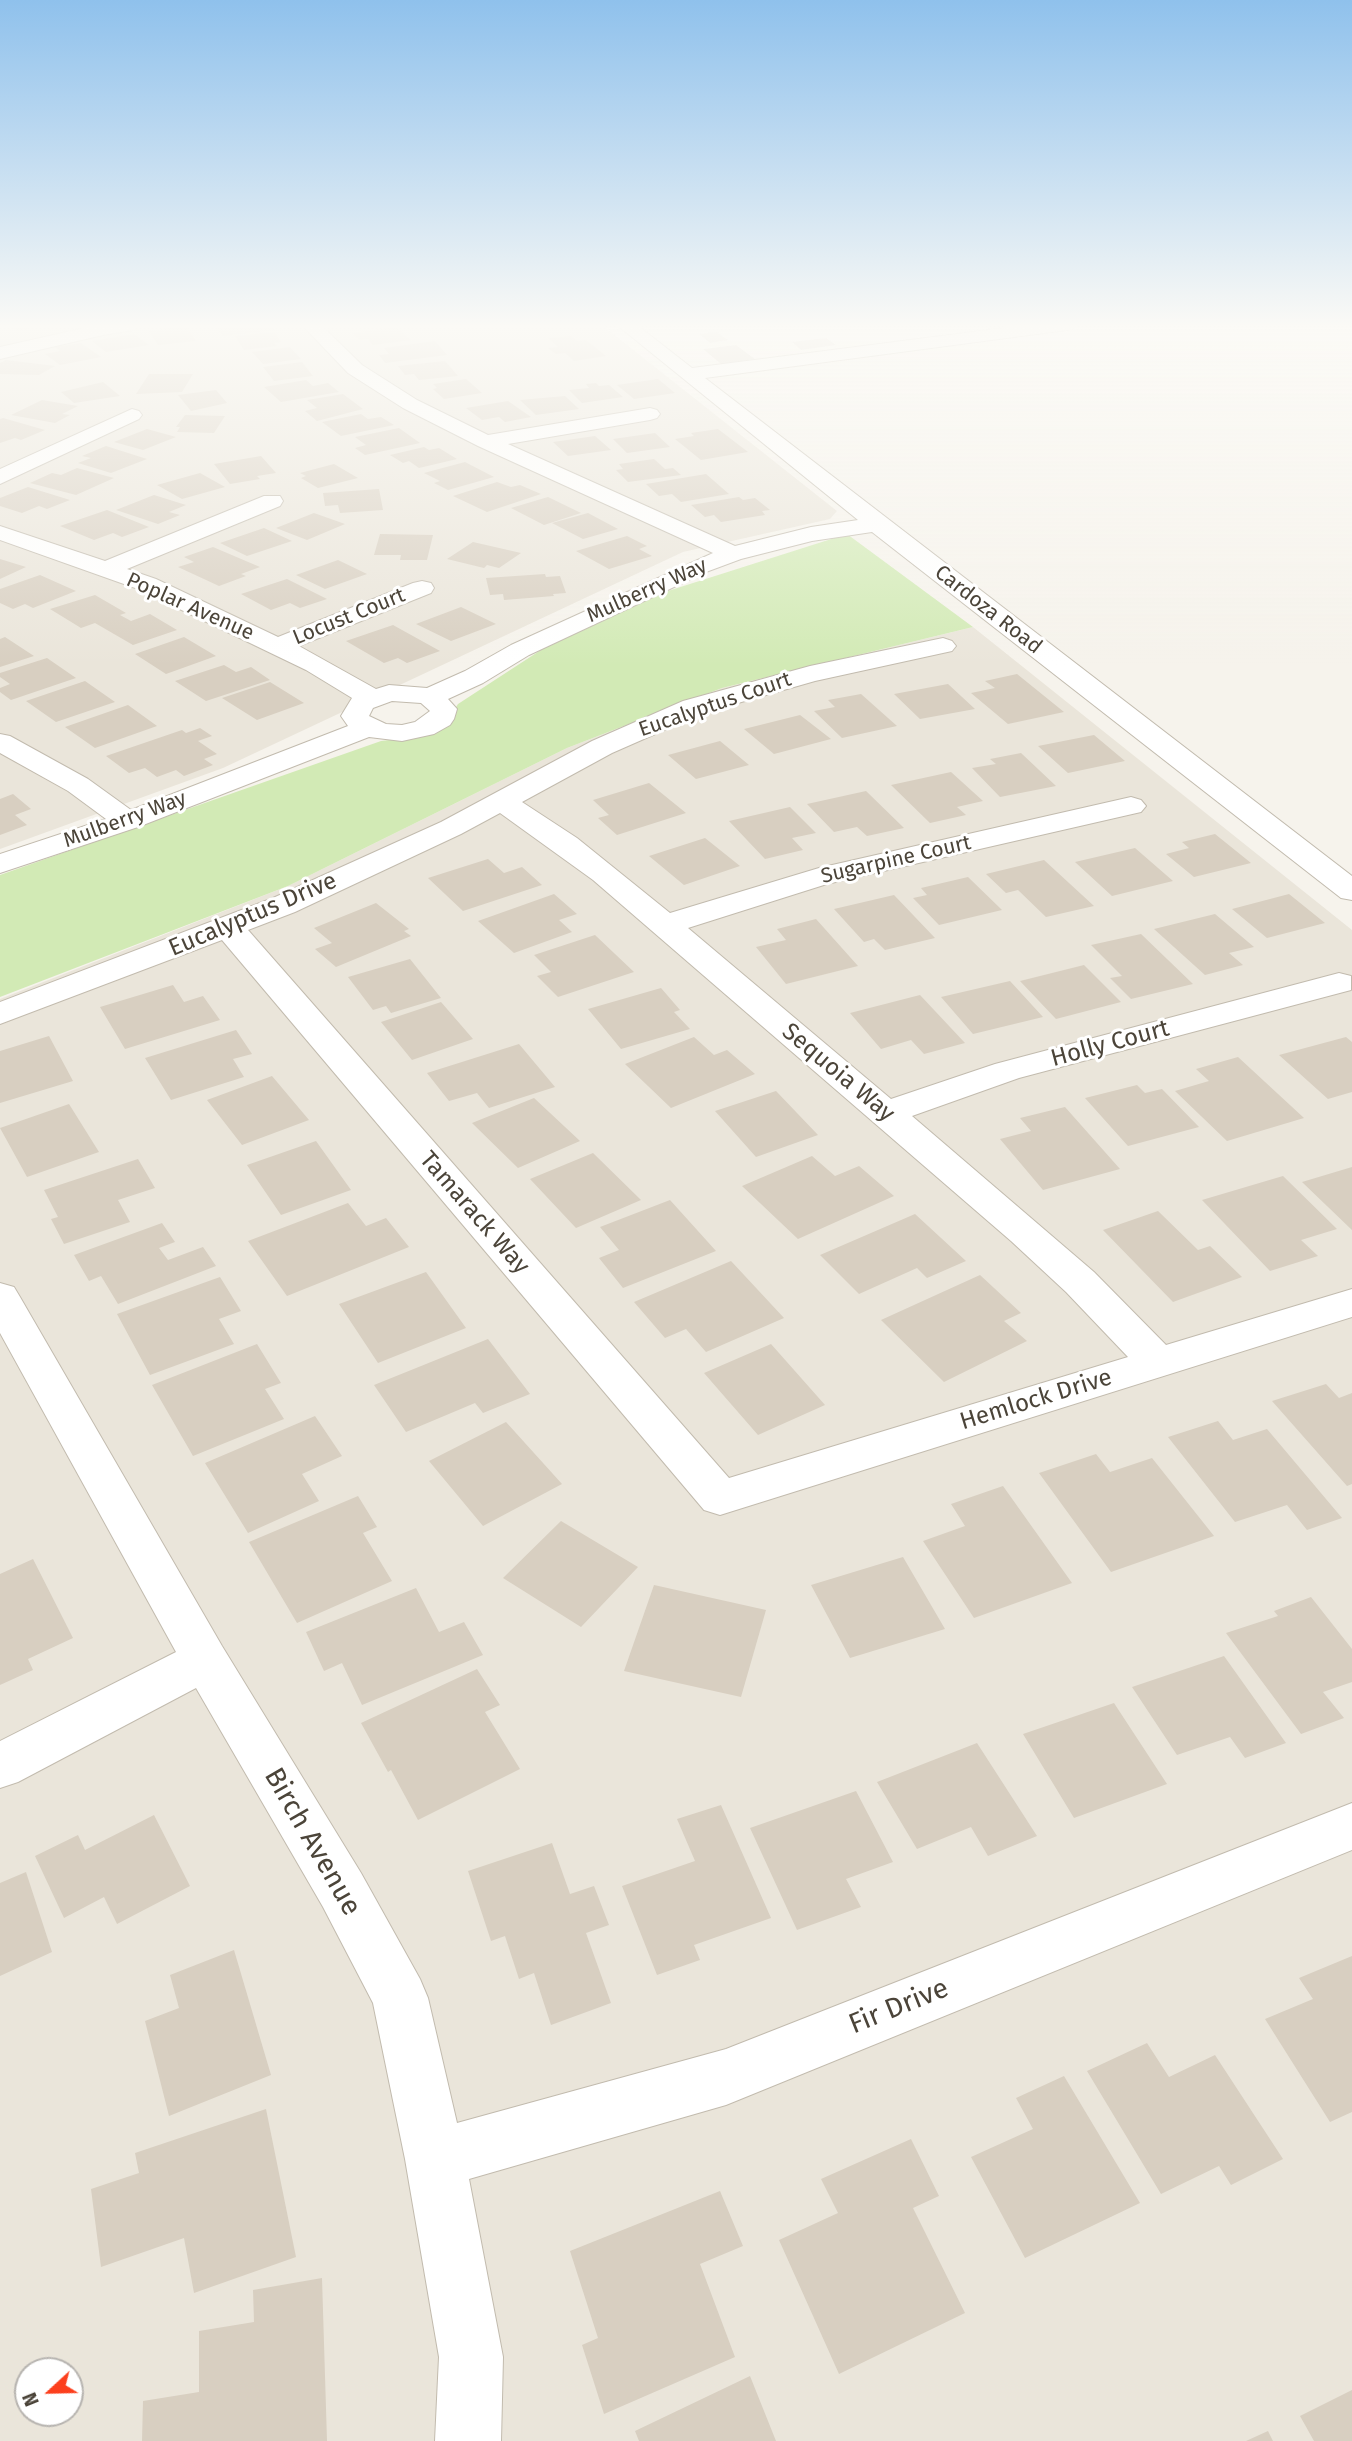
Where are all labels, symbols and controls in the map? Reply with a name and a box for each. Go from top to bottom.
street label: Mulberry Way [583,553,711,629]
street label: Cardoza Road [929,560,1047,660]
street label: Poplar Avenue [122,568,258,646]
street label: Locust Court [289,583,409,651]
street label: Eucalyptus Court [635,667,795,743]
street label: Mulberry Way [60,786,190,854]
street label: Sugarpine Court [819,831,973,889]
street label: Eucalyptus Drive [165,867,341,963]
street label: Holly Court [1048,1014,1172,1074]
street label: Sequoia Way [776,1018,900,1128]
street label: Tamarack Way [413,1146,535,1280]
street label: Hemlock Drive [957,1363,1115,1437]
street label: Birch Avenue [256,1762,368,1922]
street label: Fir Drive [844,1972,954,2042]
north arrow [14,2357,84,2427]
text: N [18,2389,44,2409]

